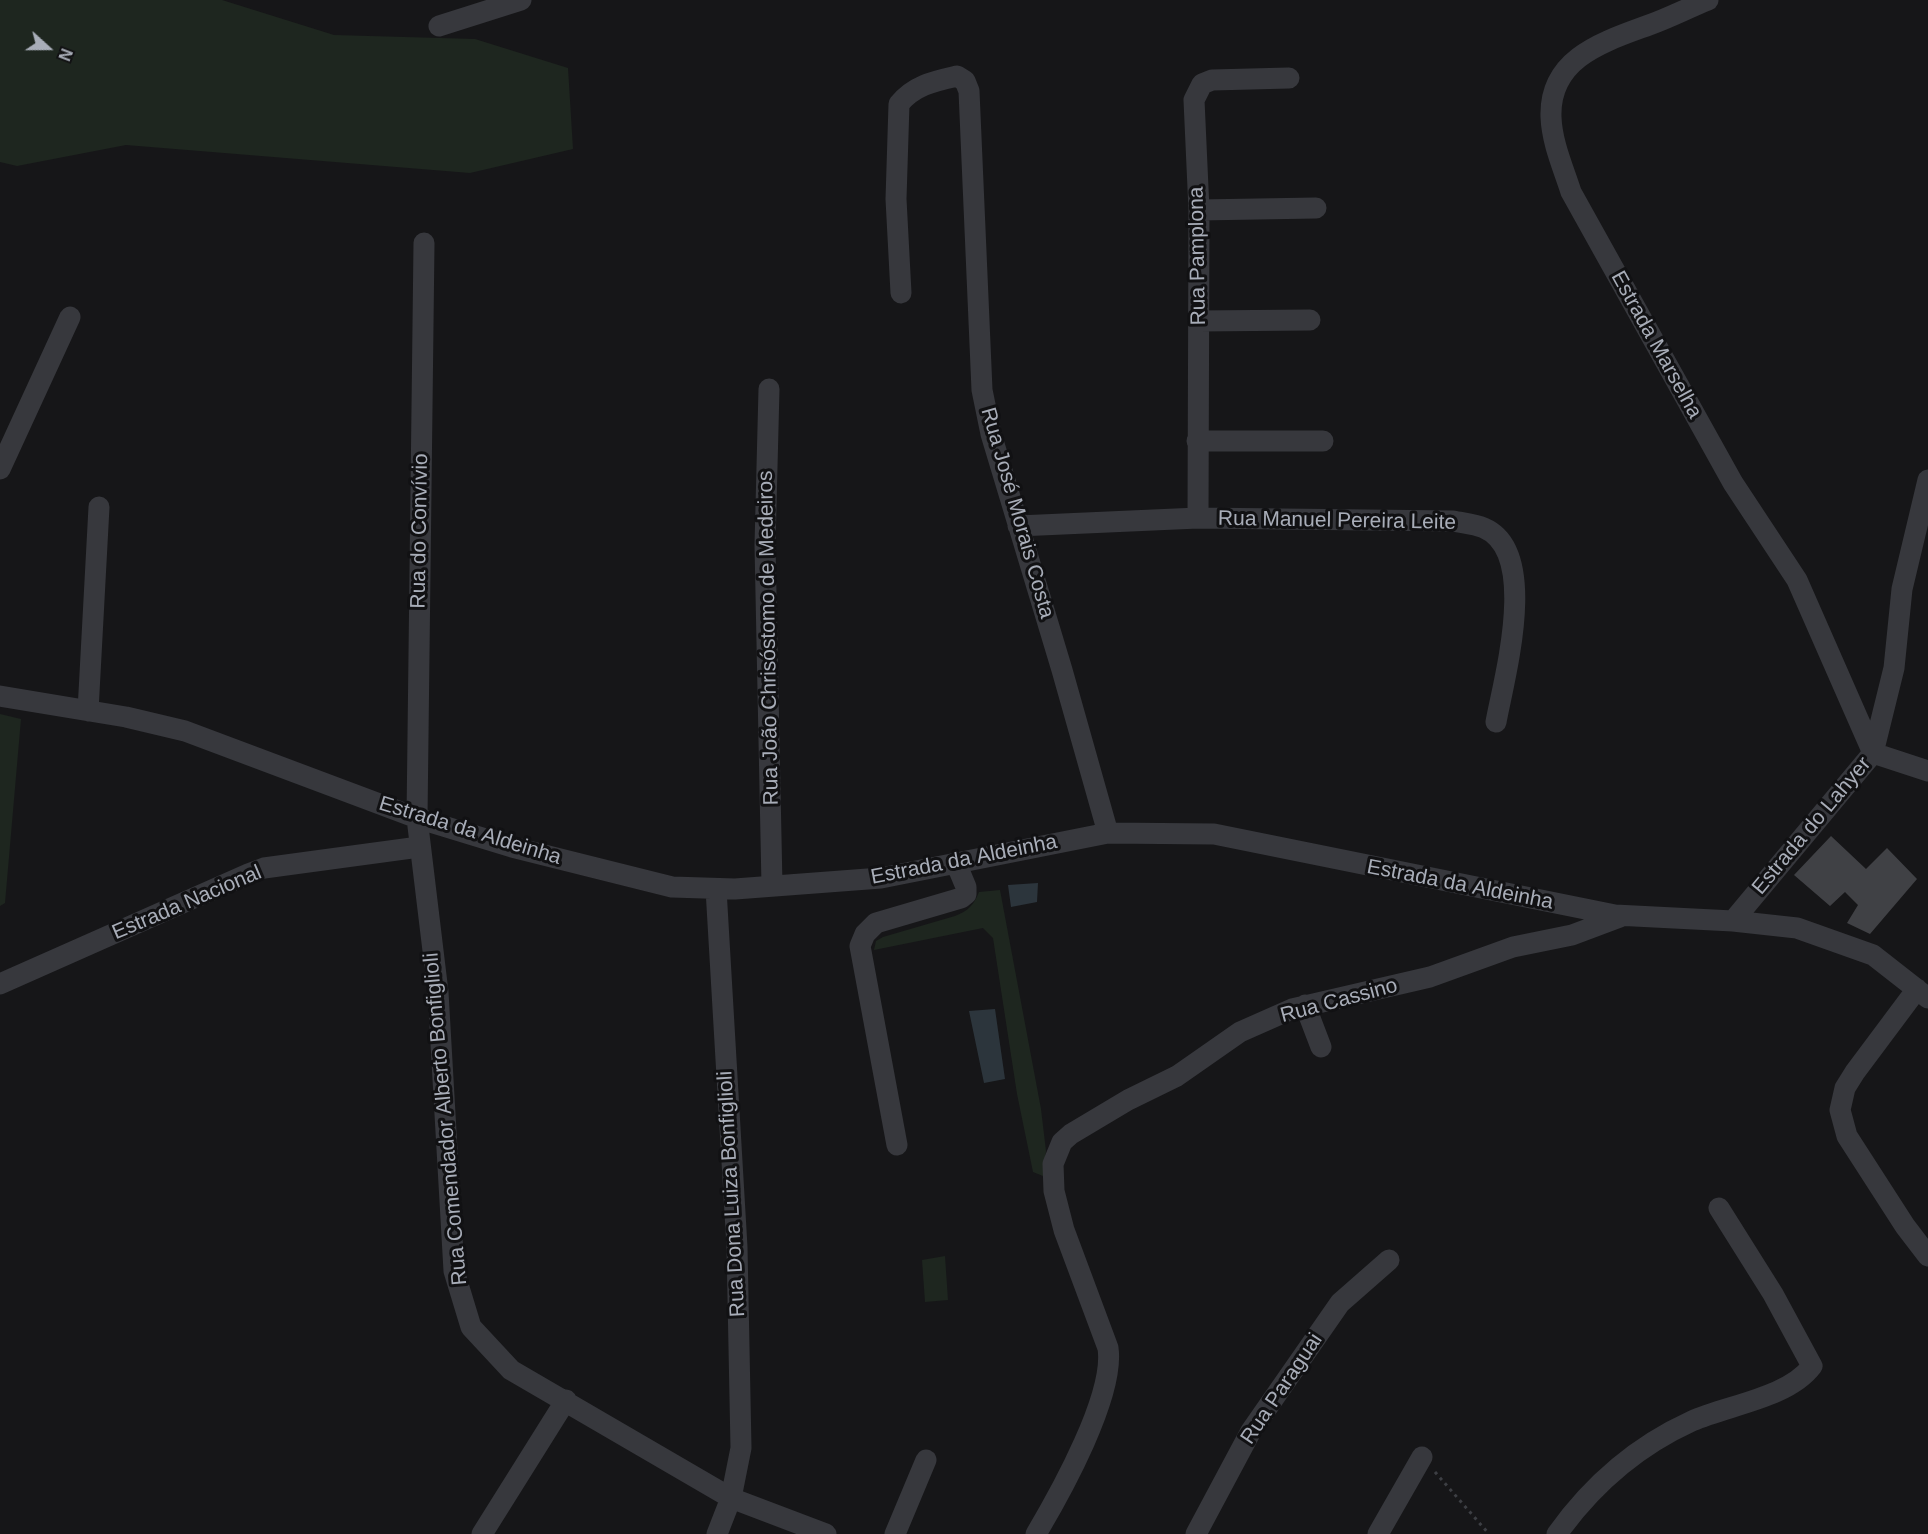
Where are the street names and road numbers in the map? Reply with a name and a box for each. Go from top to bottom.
street label: Rua Pamplona [1184,186,1212,326]
street label: Estrada Marselha [1605,267,1707,423]
street label: Rua José Morais Costa [975,405,1059,621]
street label: Rua do Convívio [406,453,434,609]
street label: Rua João Chrisóstomo de Medeiros [753,470,785,806]
street label: Rua Manuel Pereira Leite [1218,506,1456,536]
street label: Estrada do Lahyer [1747,752,1877,900]
street label: Estrada da Aldeinha [376,791,564,871]
street label: Estrada da Aldeinha [869,830,1059,890]
street label: Estrada da Aldeinha [1365,855,1555,915]
street label: Estrada Nacional [108,860,266,946]
street label: Rua Comendador Alberto Bonfiglioli [419,952,473,1286]
street label: Rua Cassino [1278,973,1400,1029]
street label: Rua Dona Luiza Bonfiglioli [713,1070,751,1318]
street label: Rua Paraguai [1236,1329,1328,1449]

